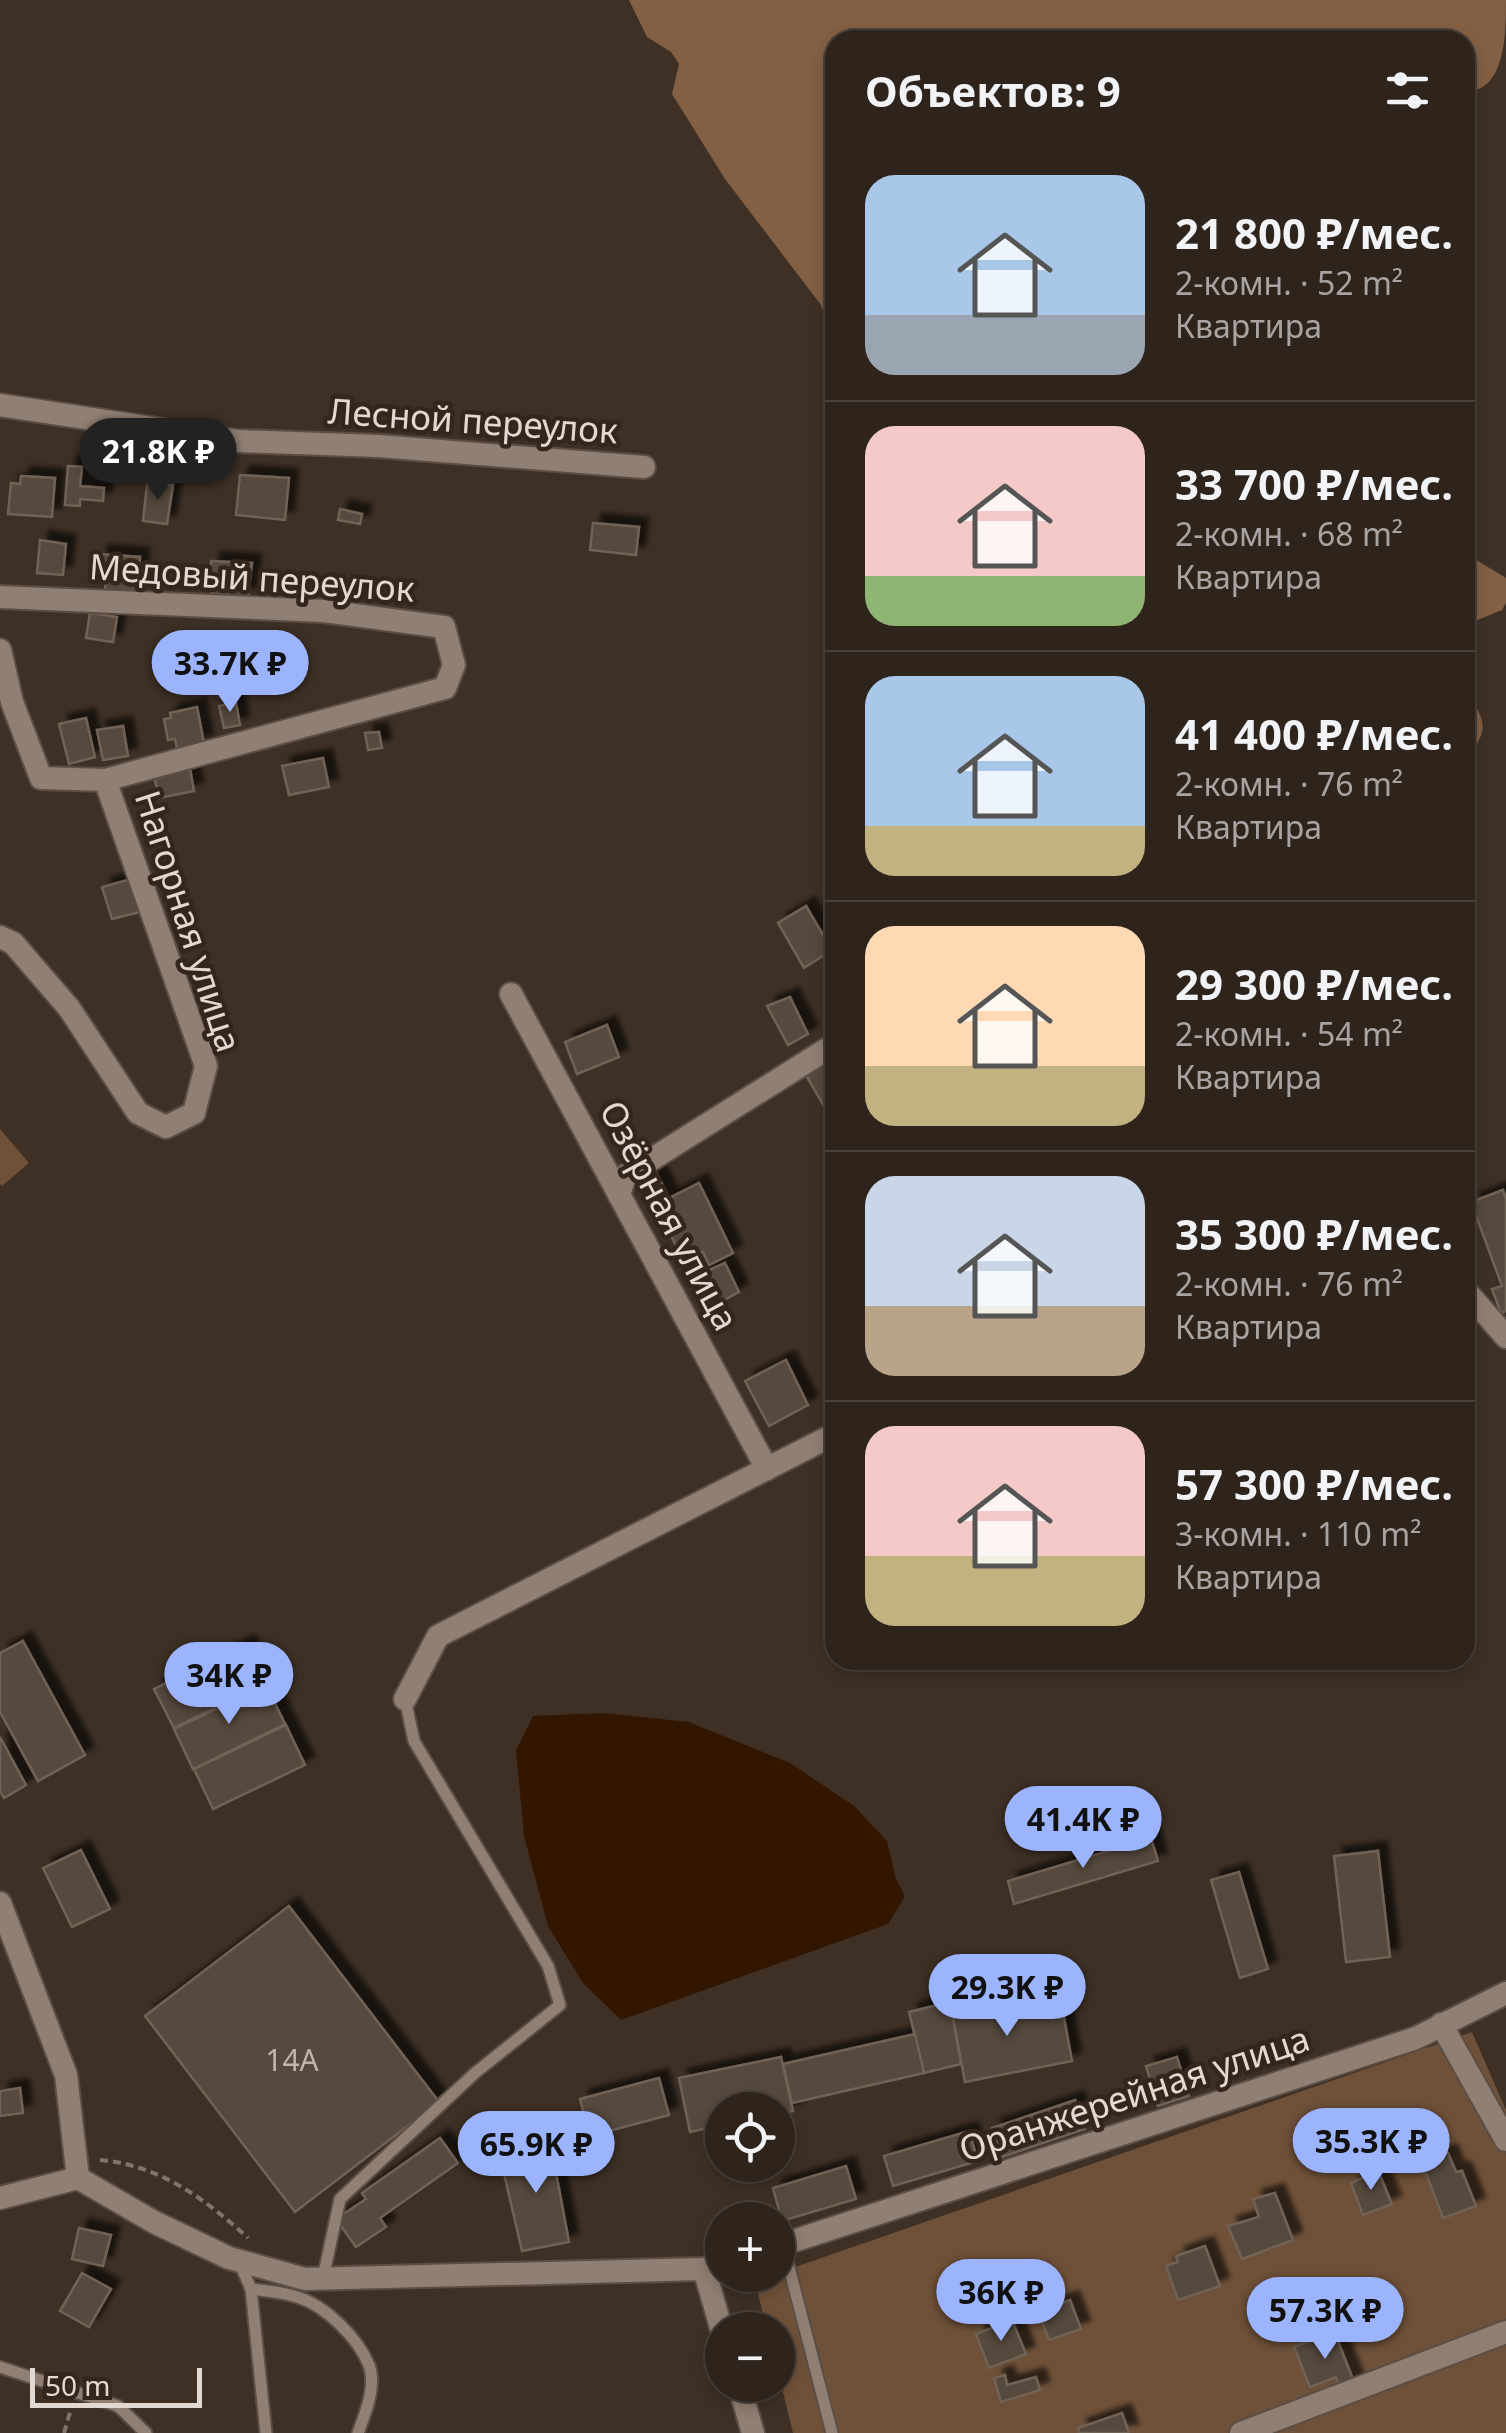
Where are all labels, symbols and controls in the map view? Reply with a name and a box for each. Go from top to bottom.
text: Объектов: 9 [865,62,1121,119]
icon: filters [1380,63,1435,118]
text: 21 800 ₽/мес. [1175,204,1453,261]
icon: home [945,215,1065,335]
text: 2-комн. · 52 m² [1175,261,1403,304]
text: Квартира [1175,304,1322,347]
street label: Лесной переулок [327,386,620,454]
pin: 21.8K ₽ [66,418,250,503]
text: 21.8K ₽ [102,429,214,472]
text: 33 700 ₽/мес. [1175,455,1453,512]
icon: home [945,466,1065,586]
text: 2-комн. · 68 m² [1175,512,1403,555]
street label: Медовый переулок [88,542,417,612]
text: Квартира [1175,555,1322,598]
pin: 33.7K ₽ [138,630,322,715]
text: 33.7K ₽ [174,641,286,684]
text: 41 400 ₽/мес. [1175,705,1453,762]
icon: home [945,716,1065,836]
text: 2-комн. · 76 m² [1175,762,1403,805]
street label: Нагорная улица [125,784,253,1058]
text: Квартира [1175,805,1322,848]
text: 29 300 ₽/мес. [1175,955,1453,1012]
icon: home [945,966,1065,1086]
text: 2-комн. · 54 m² [1175,1012,1403,1055]
text: Квартира [1175,1055,1322,1098]
street label: Озёрная улица [590,1092,750,1338]
text: 35 300 ₽/мес. [1175,1205,1453,1262]
icon: home [945,1216,1065,1336]
text: 2-комн. · 76 m² [1175,1262,1403,1305]
text: Квартира [1175,1305,1322,1348]
text: 57 300 ₽/мес. [1175,1455,1453,1512]
icon: home [945,1466,1065,1586]
text: 3-комн. · 110 m² [1175,1512,1421,1555]
text: Квартира [1175,1555,1322,1598]
pin: 34K ₽ [159,1642,299,1727]
text: 34K ₽ [186,1653,272,1696]
pin: 41.4K ₽ [991,1786,1175,1871]
text: 41.4K ₽ [1027,1797,1139,1840]
pin: 29.3K ₽ [915,1954,1099,2039]
text: 29.3K ₽ [951,1965,1063,2008]
street label: Оранжерейная улица [953,2014,1315,2172]
house number: 14А [265,2039,320,2080]
map controls [705,2092,795,2402]
button: locate [705,2092,795,2182]
pin: 35.3K ₽ [1279,2108,1463,2193]
pin: 65.9K ₽ [444,2111,628,2196]
text: 35.3K ₽ [1315,2119,1427,2162]
text: 65.9K ₽ [480,2122,592,2165]
button: + [705,2202,795,2292]
pin: 36K ₽ [931,2259,1071,2344]
text: 36K ₽ [958,2270,1044,2313]
pin: 57.3K ₽ [1233,2277,1417,2362]
text: 57.3K ₽ [1269,2288,1381,2331]
button: − [705,2312,795,2402]
scale bar [30,2363,202,2408]
text: 50 m [45,2366,111,2404]

